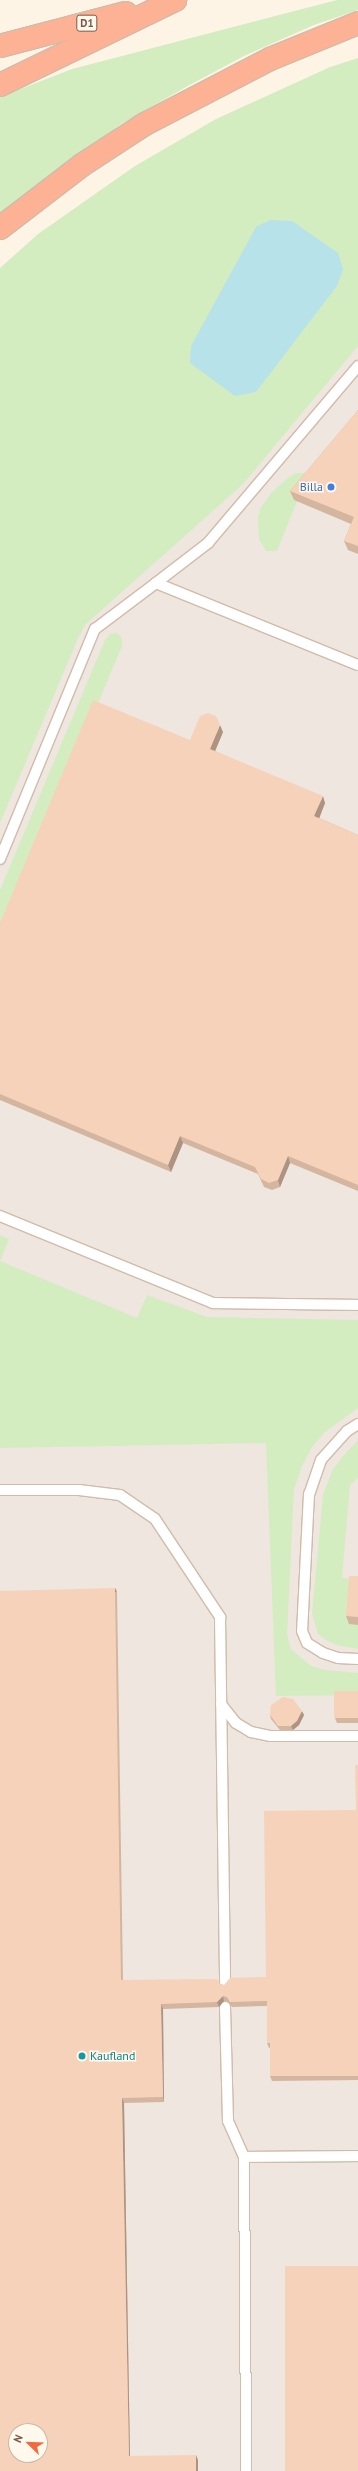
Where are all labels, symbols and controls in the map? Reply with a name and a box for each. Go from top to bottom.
road number: D1 [76,14,98,32]
place label: Billa [300,480,323,494]
marker: Billa [326,482,336,492]
place label: Kaufland [90,2049,135,2063]
marker: Kaufland [77,2051,87,2061]
north arrow [8,2423,48,2463]
text: N [10,2433,26,2445]

